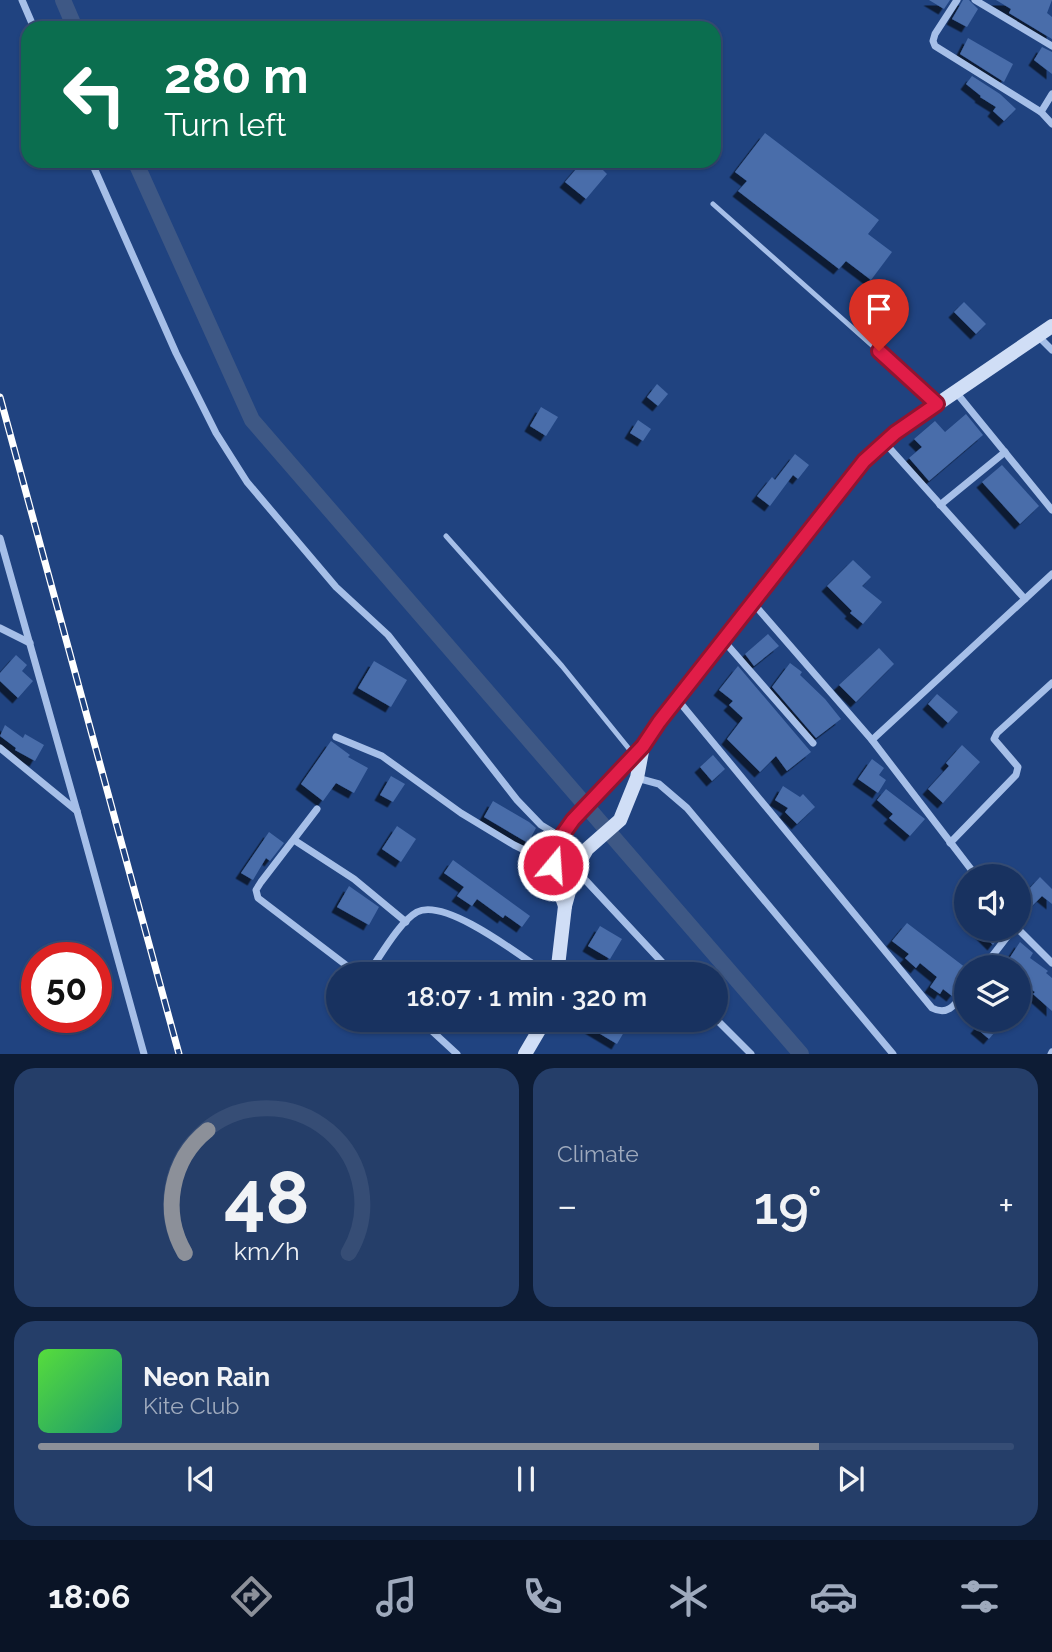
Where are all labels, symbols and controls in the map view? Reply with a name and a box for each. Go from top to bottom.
text: 280 m [164,47,309,104]
icon: left [49,49,140,140]
text: Turn left [164,106,286,143]
pin [849,279,909,351]
icon: arrive [860,290,898,328]
position arrow [516,828,590,902]
map controls [954,864,1031,1032]
button: sound [954,864,1031,941]
speed limit sign: 50 [21,942,112,1033]
button: layers [954,955,1031,1032]
text: 18:07 · 1 min · 320 m [407,982,647,1012]
text: Climate [557,1140,639,1167]
text: 48 [224,1156,309,1241]
text: 19° [754,1175,822,1236]
text: − [557,1183,577,1228]
text: + [998,1183,1014,1228]
text: km/h [234,1236,299,1266]
text: Neon Rain [143,1362,270,1392]
text: Kite Club [143,1392,240,1419]
icon: previous [182,1460,220,1498]
icon: pause [507,1460,545,1498]
icon: next [832,1460,870,1498]
icon: directions [227,1572,276,1621]
icon: music [372,1572,421,1621]
icon: phone [518,1572,567,1621]
icon: climate [664,1572,713,1621]
icon: car [809,1572,858,1621]
icon: filters [955,1572,1004,1621]
text: 18:06 [48,1578,130,1615]

